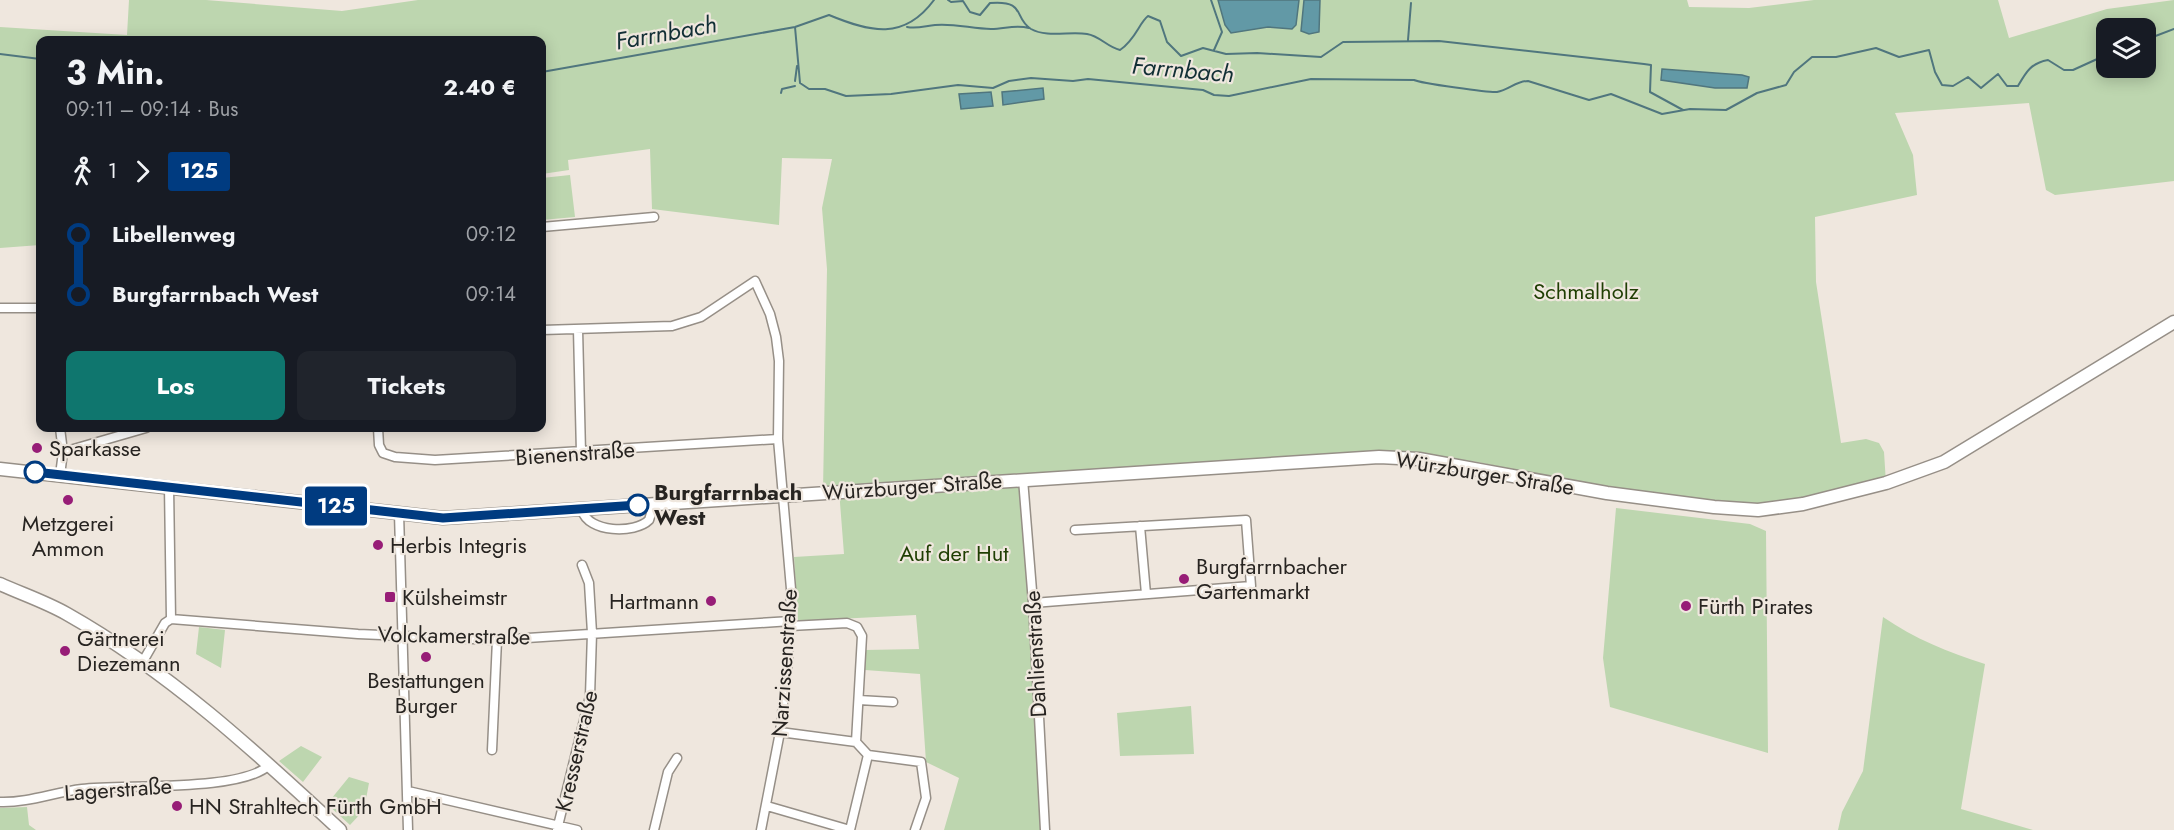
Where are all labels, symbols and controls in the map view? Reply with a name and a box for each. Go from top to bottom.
water label: Farrnbach [613,6,719,59]
map controls [2096,18,2156,78]
button: layers [2096,18,2156,78]
water label: Farrnbach [1131,48,1236,91]
text: 3 Min. [66,49,165,96]
text: 2.40 € [444,71,516,103]
text: 09:11 – 09:14 · Bus [66,95,238,124]
icon: walk [66,155,99,188]
icon: forward [126,155,159,188]
text: 125 [180,156,218,186]
text: 1 [108,157,117,186]
text: Libellenweg [112,218,235,250]
text: 09:12 [466,220,516,249]
park label: Schmalholz [1533,275,1639,307]
text: Burgfarrnbach West [112,278,318,310]
text: 09:14 [466,280,516,309]
button: Los [66,351,285,420]
button: Tickets [297,351,516,420]
place label: Sparkasse [49,432,141,464]
street label: Bienenstraße [514,433,636,473]
marker: Sparkasse [30,441,44,455]
street label: Würzburger Straße [1394,443,1576,503]
unlabelled marker [24,461,46,483]
street label: Würzburger Straße [821,464,1003,508]
place label: Burgfarrnbach West [654,476,802,533]
line badge: 125 [302,486,370,526]
text: 125 [317,491,355,521]
marker: Metzgerei Ammon [61,493,75,507]
marker: Burgfarrnbach West [627,494,649,516]
place label: Metzgerei Ammon [22,507,114,564]
place label: Herbis Integris [390,529,527,561]
park label: Auf der Hut [899,537,1009,569]
marker: Herbis Integris [371,538,385,552]
place label: Burgfarrnbacher Gartenmarkt [1196,550,1348,607]
marker: Burgfarrnbacher Gartenmarkt [1177,572,1191,586]
place label: Külsheimstr [402,581,508,613]
place label: Hartmann [609,585,699,617]
street label: Narzissenstraße [763,588,805,738]
marker: Külsheimstr [383,590,397,604]
street label: Dahlienstraße [1016,590,1054,718]
place label: Fürth Pirates [1698,590,1813,622]
marker: Hartmann [704,594,718,608]
marker: Fürth Pirates [1679,599,1693,613]
street label: Volckamerstraße [377,618,531,652]
place label: Gärtnerei Diezemann [77,622,181,679]
marker: Gärtnerei Diezemann [58,644,72,658]
marker: Bestattungen Burger [419,650,433,664]
place label: Bestattungen Burger [367,664,485,721]
street label: Kresserstraße [547,687,605,815]
street label: Lagerstraße [63,769,173,809]
place label: HN Strahltech Fürth GmbH [189,790,442,822]
marker: HN Strahltech Fürth GmbH [170,799,184,813]

